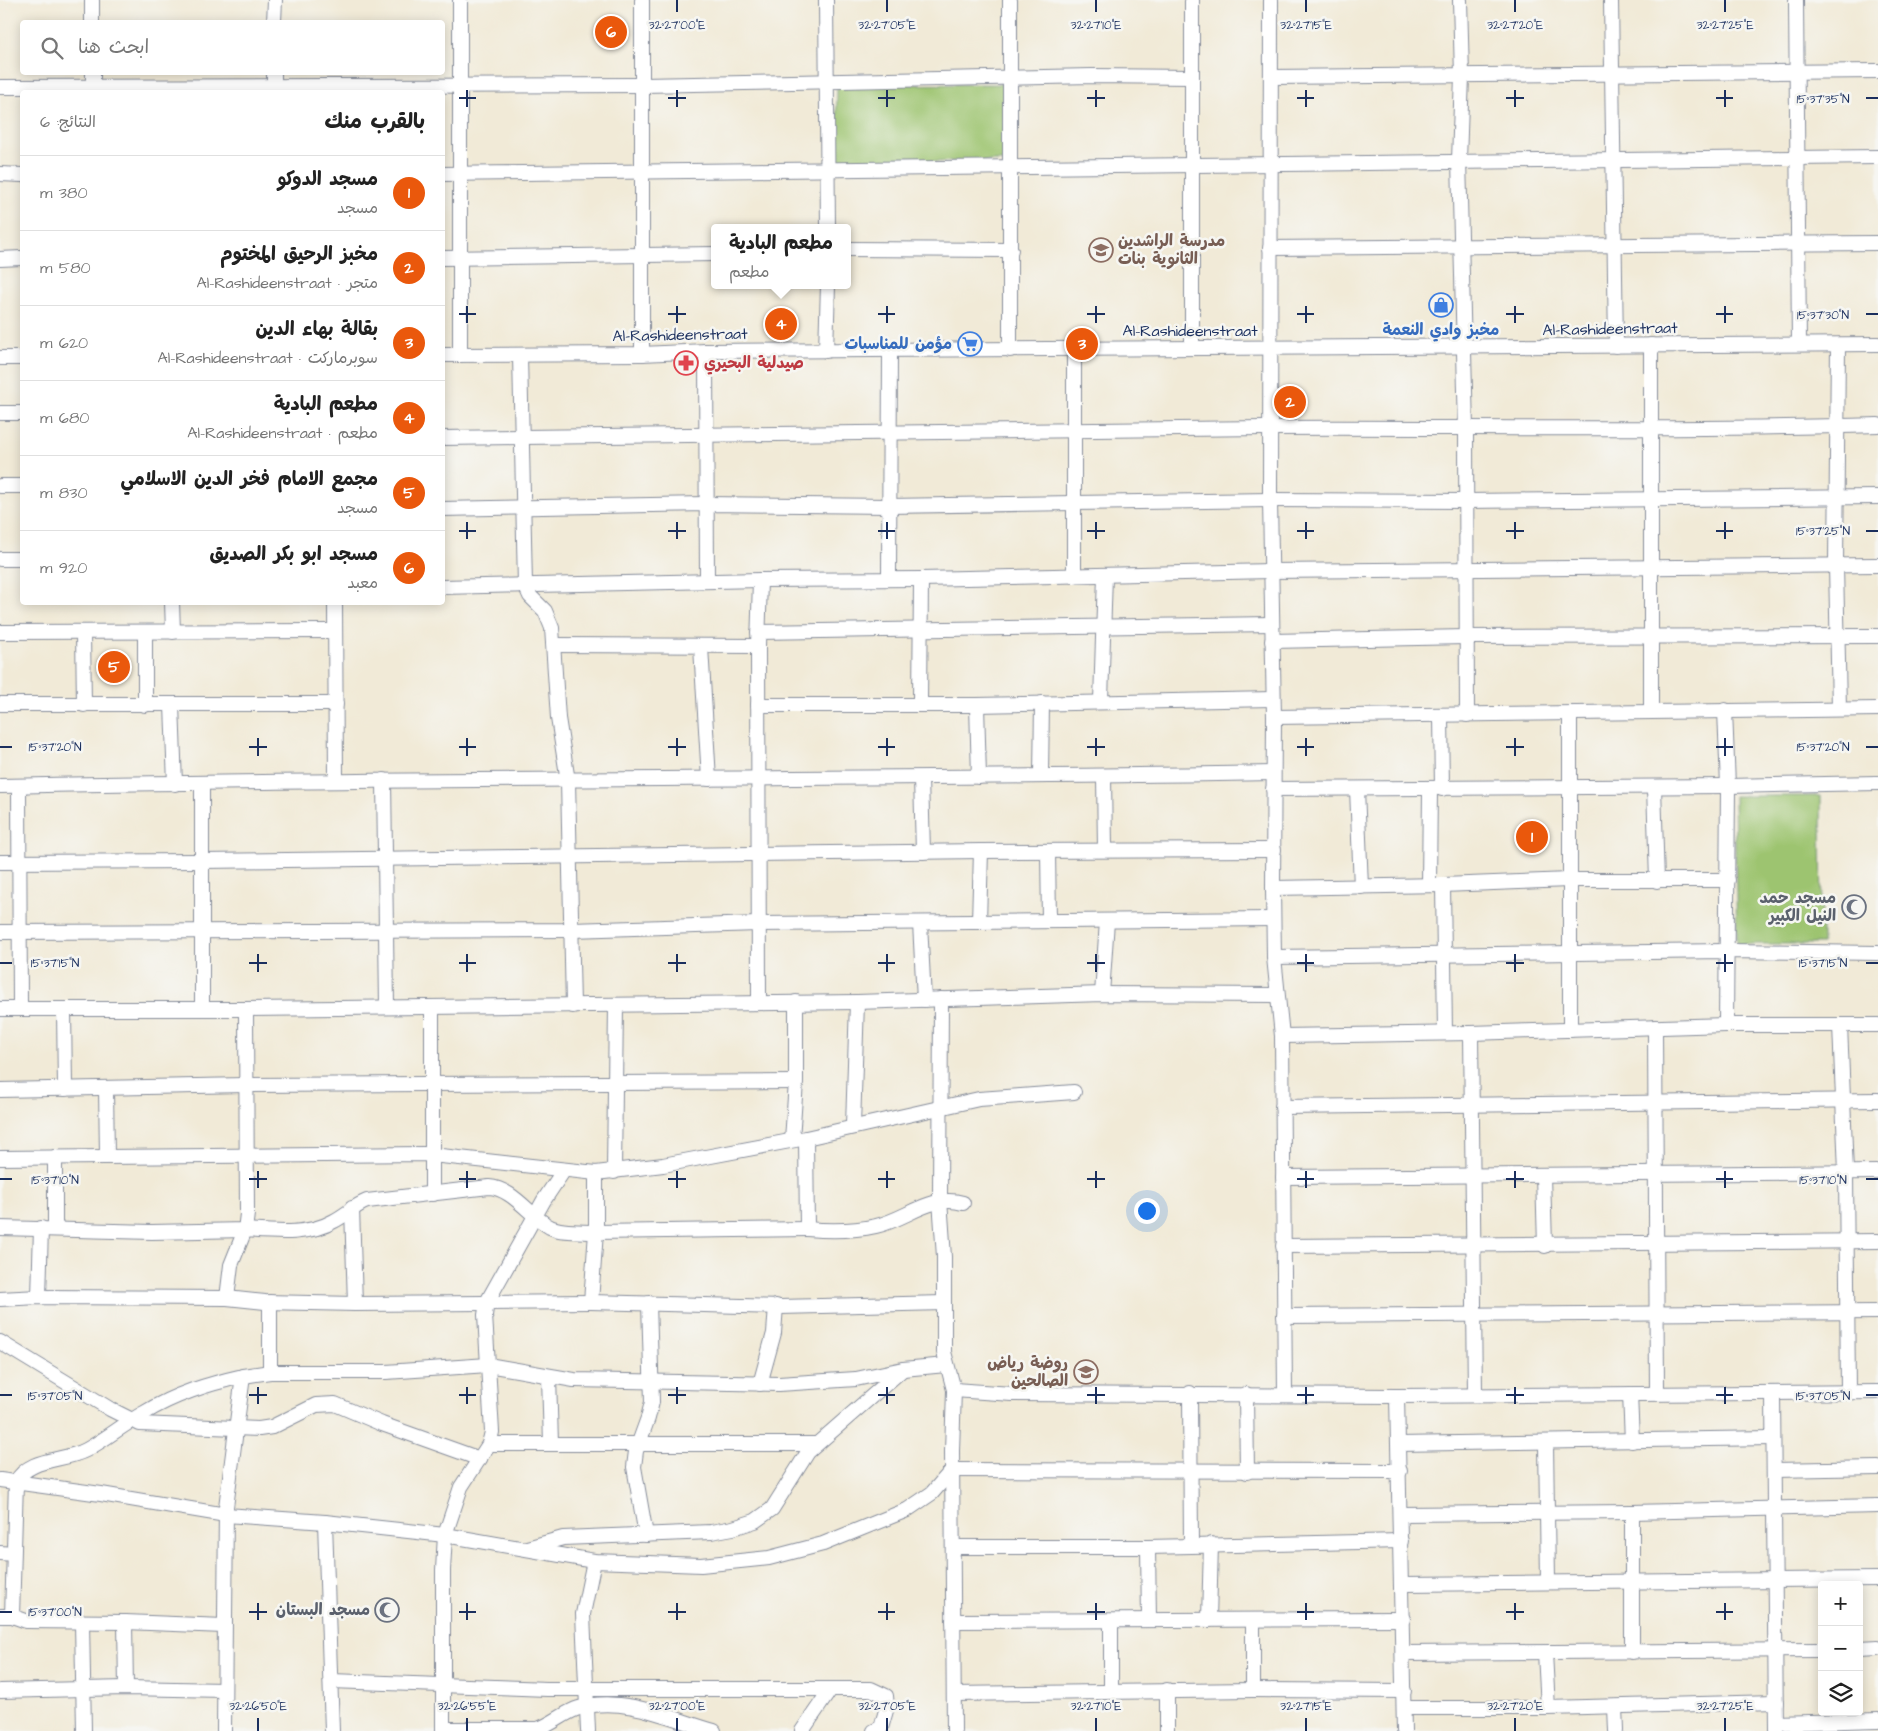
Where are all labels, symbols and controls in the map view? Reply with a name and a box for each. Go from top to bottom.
pin: 6 [595,13,627,51]
text: 32°27'00"E [649,17,705,34]
text: 32°27'05"E [858,17,916,34]
text: 32°27'10"E [1071,17,1121,34]
text: 32°27'15"E [1280,17,1332,34]
text: 32°27'20"E [1487,17,1543,34]
text: 32°27'25"E [1696,17,1754,34]
search box [20,20,445,75]
icon: search [38,34,66,62]
text: ابحث هنا [78,34,149,61]
text: 15°37'35"N [1796,91,1850,108]
text: بالقرب منك [324,107,425,136]
text: النتائج: 6 [40,111,96,133]
text: مسجد الدوكو [278,166,378,193]
text: 380 m [40,182,87,204]
text: 1 [408,182,410,204]
text: مسجد [337,197,378,219]
popup [711,224,851,289]
text: مطعم البادية [729,230,833,257]
place label: مدرسة الراشدين الثانوية بنات [1118,230,1225,270]
school or university icon: مدرسة الراشدين الثانوية بنات [1088,237,1114,263]
text: مخبز الرحيق المختوم [220,241,378,268]
text: 580 m [40,257,91,279]
text: 2 [404,257,414,279]
text: مطعم [729,261,769,283]
text: متجر · Al-Rashideenstraat [196,272,378,294]
shop icon: مخبز وادي النعمة [1428,292,1454,318]
pin: 4 [765,305,797,343]
text: 15°37'30"N [1797,307,1850,324]
text: بقالة بهاء الدين [256,316,378,343]
street label: Al-Rashideenstraat [1542,317,1678,341]
place label: مخبز وادي النعمة [1383,319,1499,342]
street label: Al-Rashideenstraat [1122,320,1258,342]
street label: Al-Rashideenstraat [612,323,748,347]
pin: 3 [1066,325,1098,363]
supermarket icon: مؤمن للمناسبات [957,331,983,357]
text: 620 m [40,332,88,354]
text: 3 [405,332,413,354]
place label: مؤمن للمناسبات [844,333,952,355]
text: سوبرماركت · Al-Rashideenstraat [157,347,378,369]
pharmacy icon: صيدلية البحيري [673,350,699,376]
place label: صيدلية البحيري [704,352,804,375]
pin: 2 [1274,383,1306,421]
text: مطعم البادية [274,391,378,418]
text: 680 m [40,407,89,429]
text: 4 [404,407,414,429]
text: مطعم · Al-Rashideenstraat [187,422,378,444]
text: مجمع الامام فخر الدين الاسلامي [121,466,378,493]
text: 830 m [40,482,87,504]
text: 5 [403,482,415,504]
text: مسجد [337,497,378,519]
text: 15°37'25"N [1796,523,1850,540]
text: مسجد ابو بكر الصديق [210,541,378,568]
text: 920 m [40,557,87,579]
text: 6 [404,557,414,579]
text: معبد [347,572,378,594]
pin: 5 [98,648,130,686]
text: 15°37'20"N [29,739,82,756]
text: 15°37'20"N [1797,739,1850,756]
pin: 1 [1516,818,1548,856]
place label: مسجد حمد النيل الكبير [1760,887,1836,927]
mosque icon: مسجد حمد النيل الكبير [1841,894,1867,920]
text: 15°37'15"N [31,955,80,972]
text: 15°37'15"N [1799,955,1848,972]
text: 15°37'10"N [31,1172,79,1189]
text: 15°37'10"N [1799,1172,1847,1189]
your location [1134,1198,1160,1224]
place label: روضة رياض الصالحين [987,1352,1068,1392]
school or university icon: روضة رياض الصالحين [1073,1359,1099,1385]
text: 15°37'05"N [28,1388,83,1405]
text: 15°37'05"N [1796,1388,1851,1405]
map controls [1818,1581,1863,1716]
button: + [1818,1581,1863,1626]
mosque icon: مسجد البستان [374,1597,400,1623]
place label: مسجد البستان [276,1599,370,1621]
text: 15°37'00"N [28,1604,82,1621]
button: − [1818,1626,1863,1671]
button: layers [1818,1671,1863,1716]
text: 32°26'50"E [229,1698,287,1715]
text: 32°26'55"E [438,1698,496,1715]
text: 32°27'00"E [649,1698,705,1715]
text: 32°27'05"E [858,1698,916,1715]
text: 32°27'10"E [1071,1698,1121,1715]
text: 32°27'15"E [1280,1698,1332,1715]
text: 32°27'20"E [1487,1698,1543,1715]
text: 32°27'25"E [1696,1698,1754,1715]

